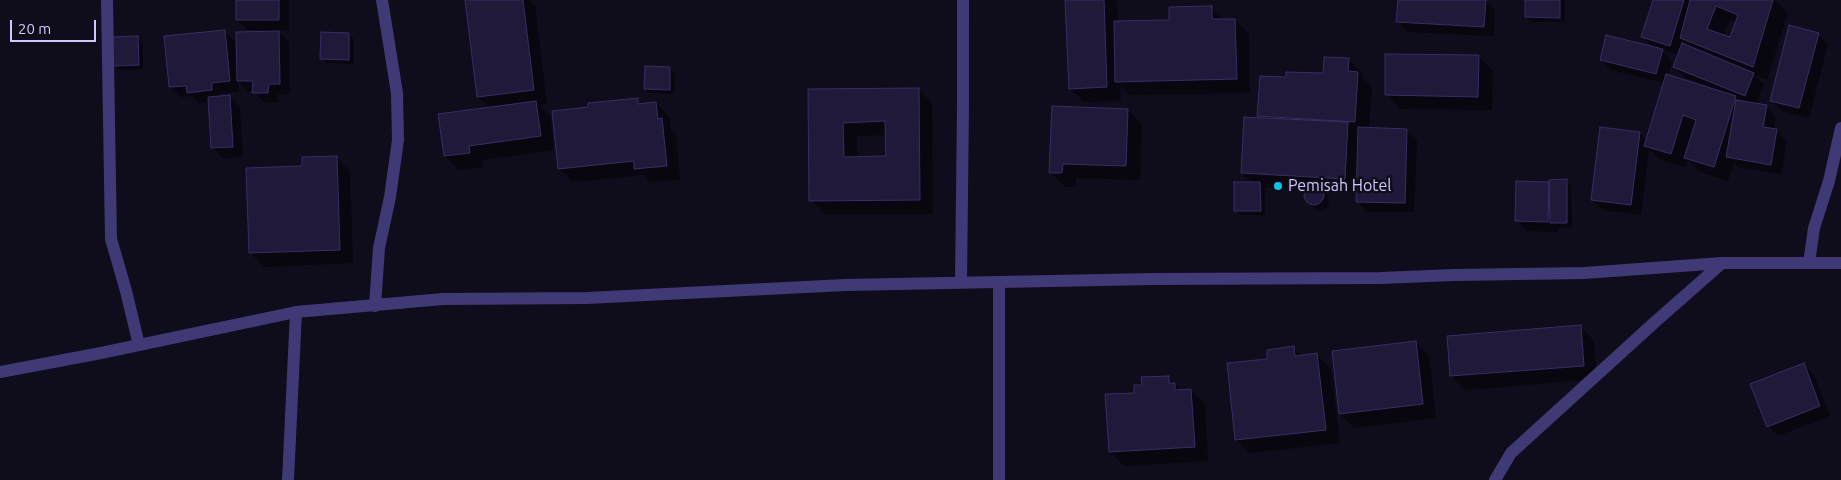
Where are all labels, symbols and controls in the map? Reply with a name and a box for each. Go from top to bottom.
scale bar [12,10,99,42]
text: 20 m [18,20,51,37]
place label: Pemisah Hotel [1288,176,1392,196]
marker: Pemisah Hotel [1272,180,1284,192]

